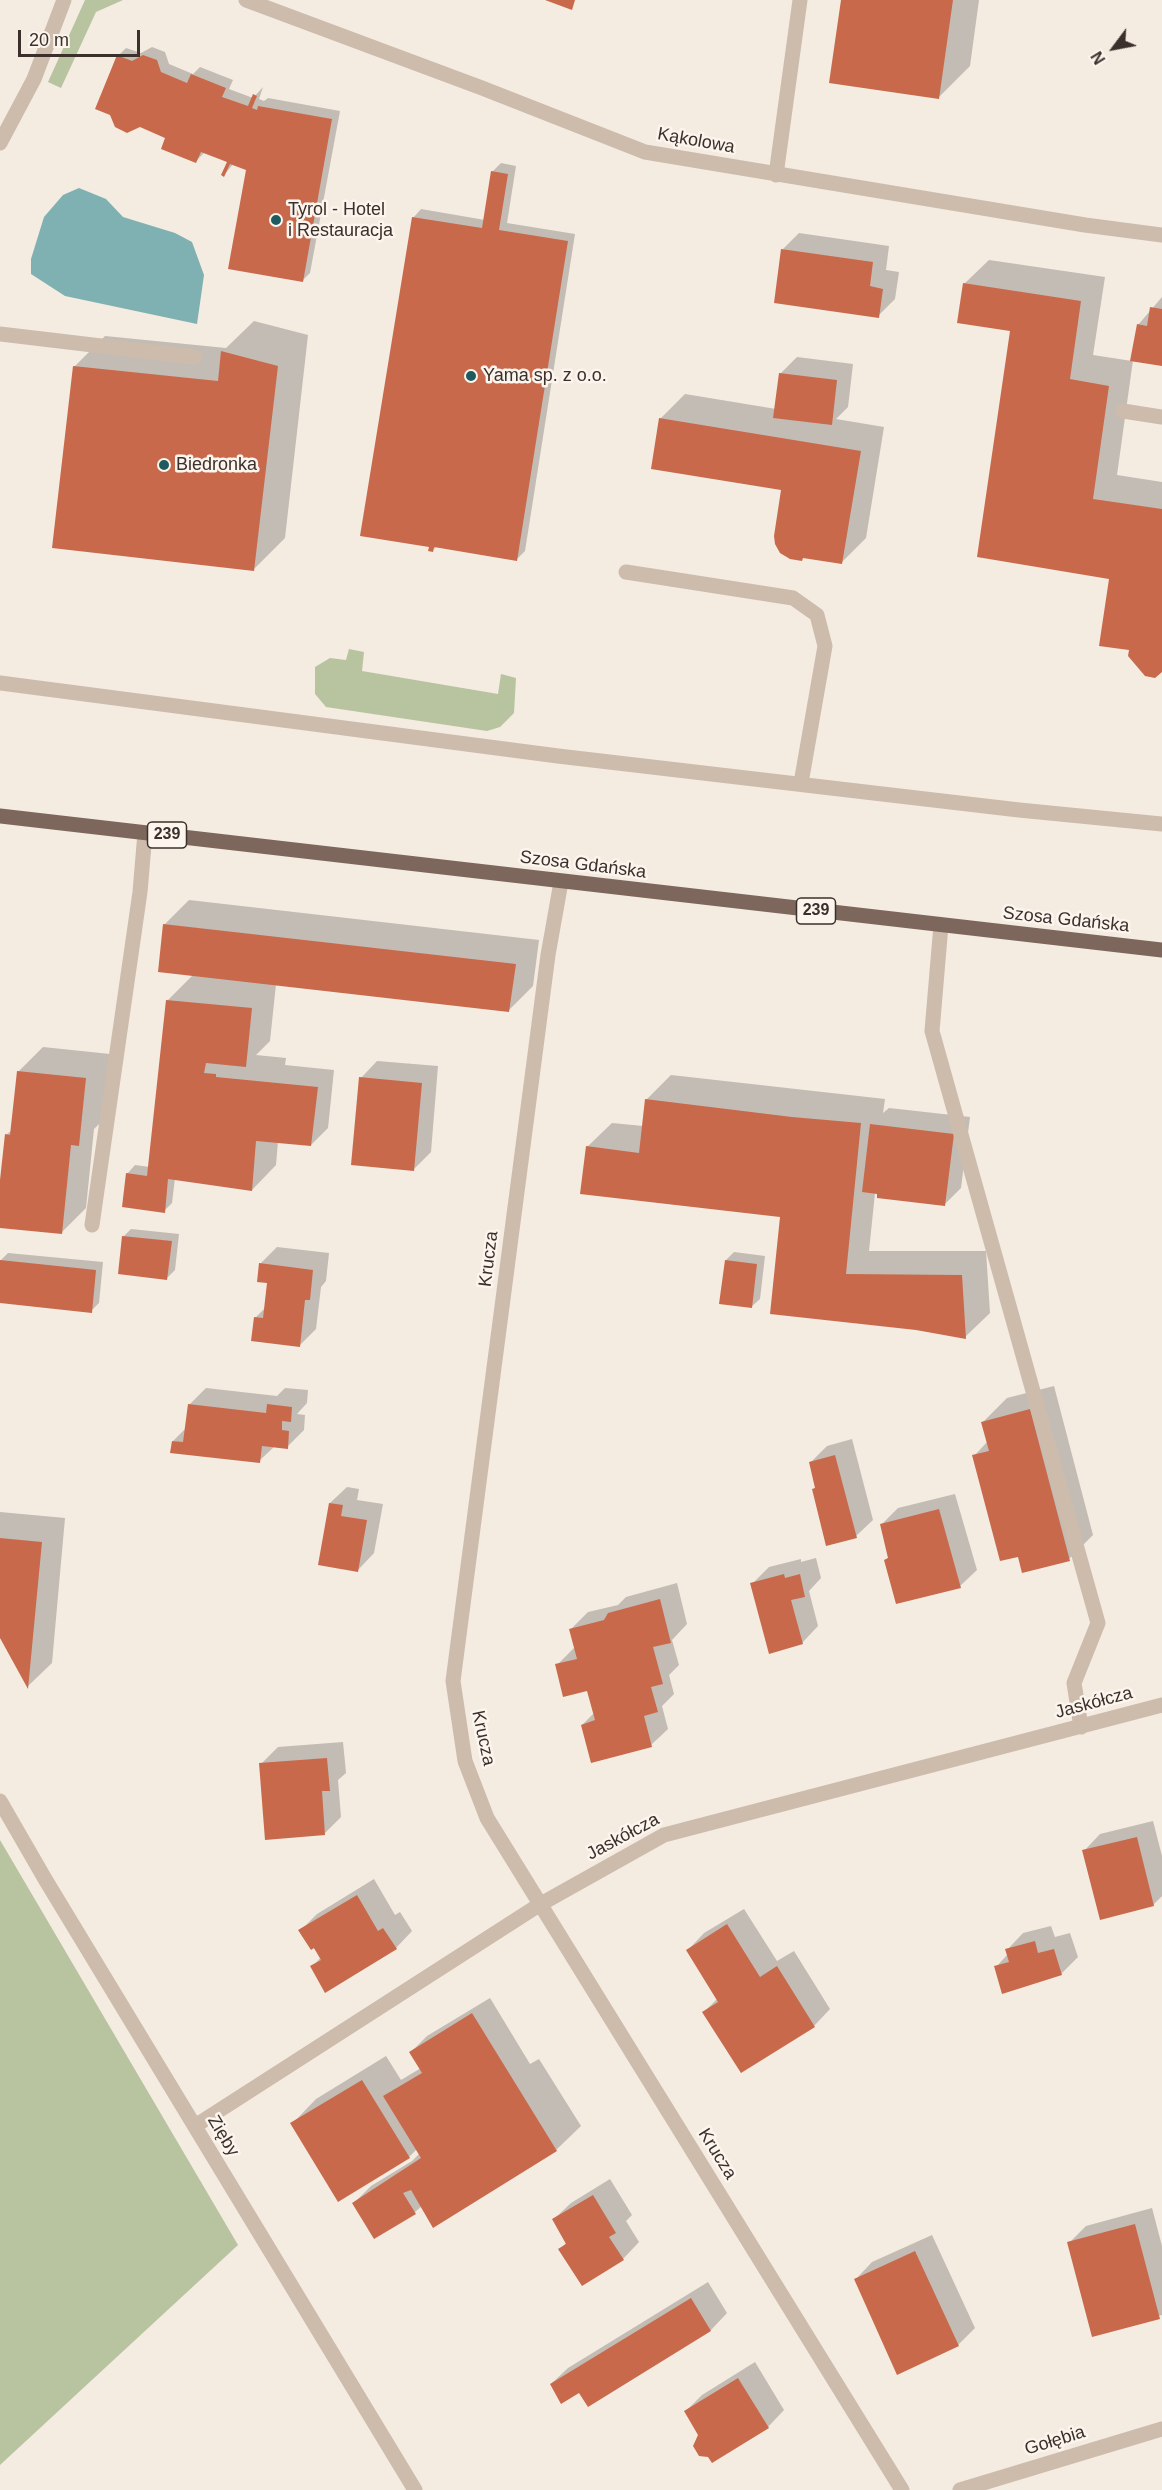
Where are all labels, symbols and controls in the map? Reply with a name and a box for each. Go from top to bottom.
scale bar [21,18,142,56]
north arrow [1084,18,1144,78]
text: 20 m [29,30,69,50]
text: N [1088,48,1109,67]
street label: Kąkolowa [656,124,736,158]
place label: Tyrol - Hotel i Restauracja [288,199,393,242]
marker: Tyrol - Hotel i Restauracja [269,213,283,227]
place label: Yama sp. z o.o. [483,365,607,387]
marker: Yama sp. z o.o. [464,369,478,383]
place label: Biedronka [176,454,257,476]
marker: Biedronka [157,458,171,472]
road number: 239 [148,822,186,848]
street label: Szosa Gdańska [519,847,647,883]
road number: 239 [796,898,836,924]
street label: Szosa Gdańska [1002,903,1130,937]
street label: Krucza [475,1230,503,1288]
street label: Jaskółcza [1053,1682,1135,1724]
street label: Krucza [467,1708,499,1768]
street label: Jaskółcza [583,1809,663,1865]
street label: Zięby [202,2112,244,2160]
street label: Krucza [693,2125,741,2183]
street label: Gołębia [1022,2422,1088,2460]

